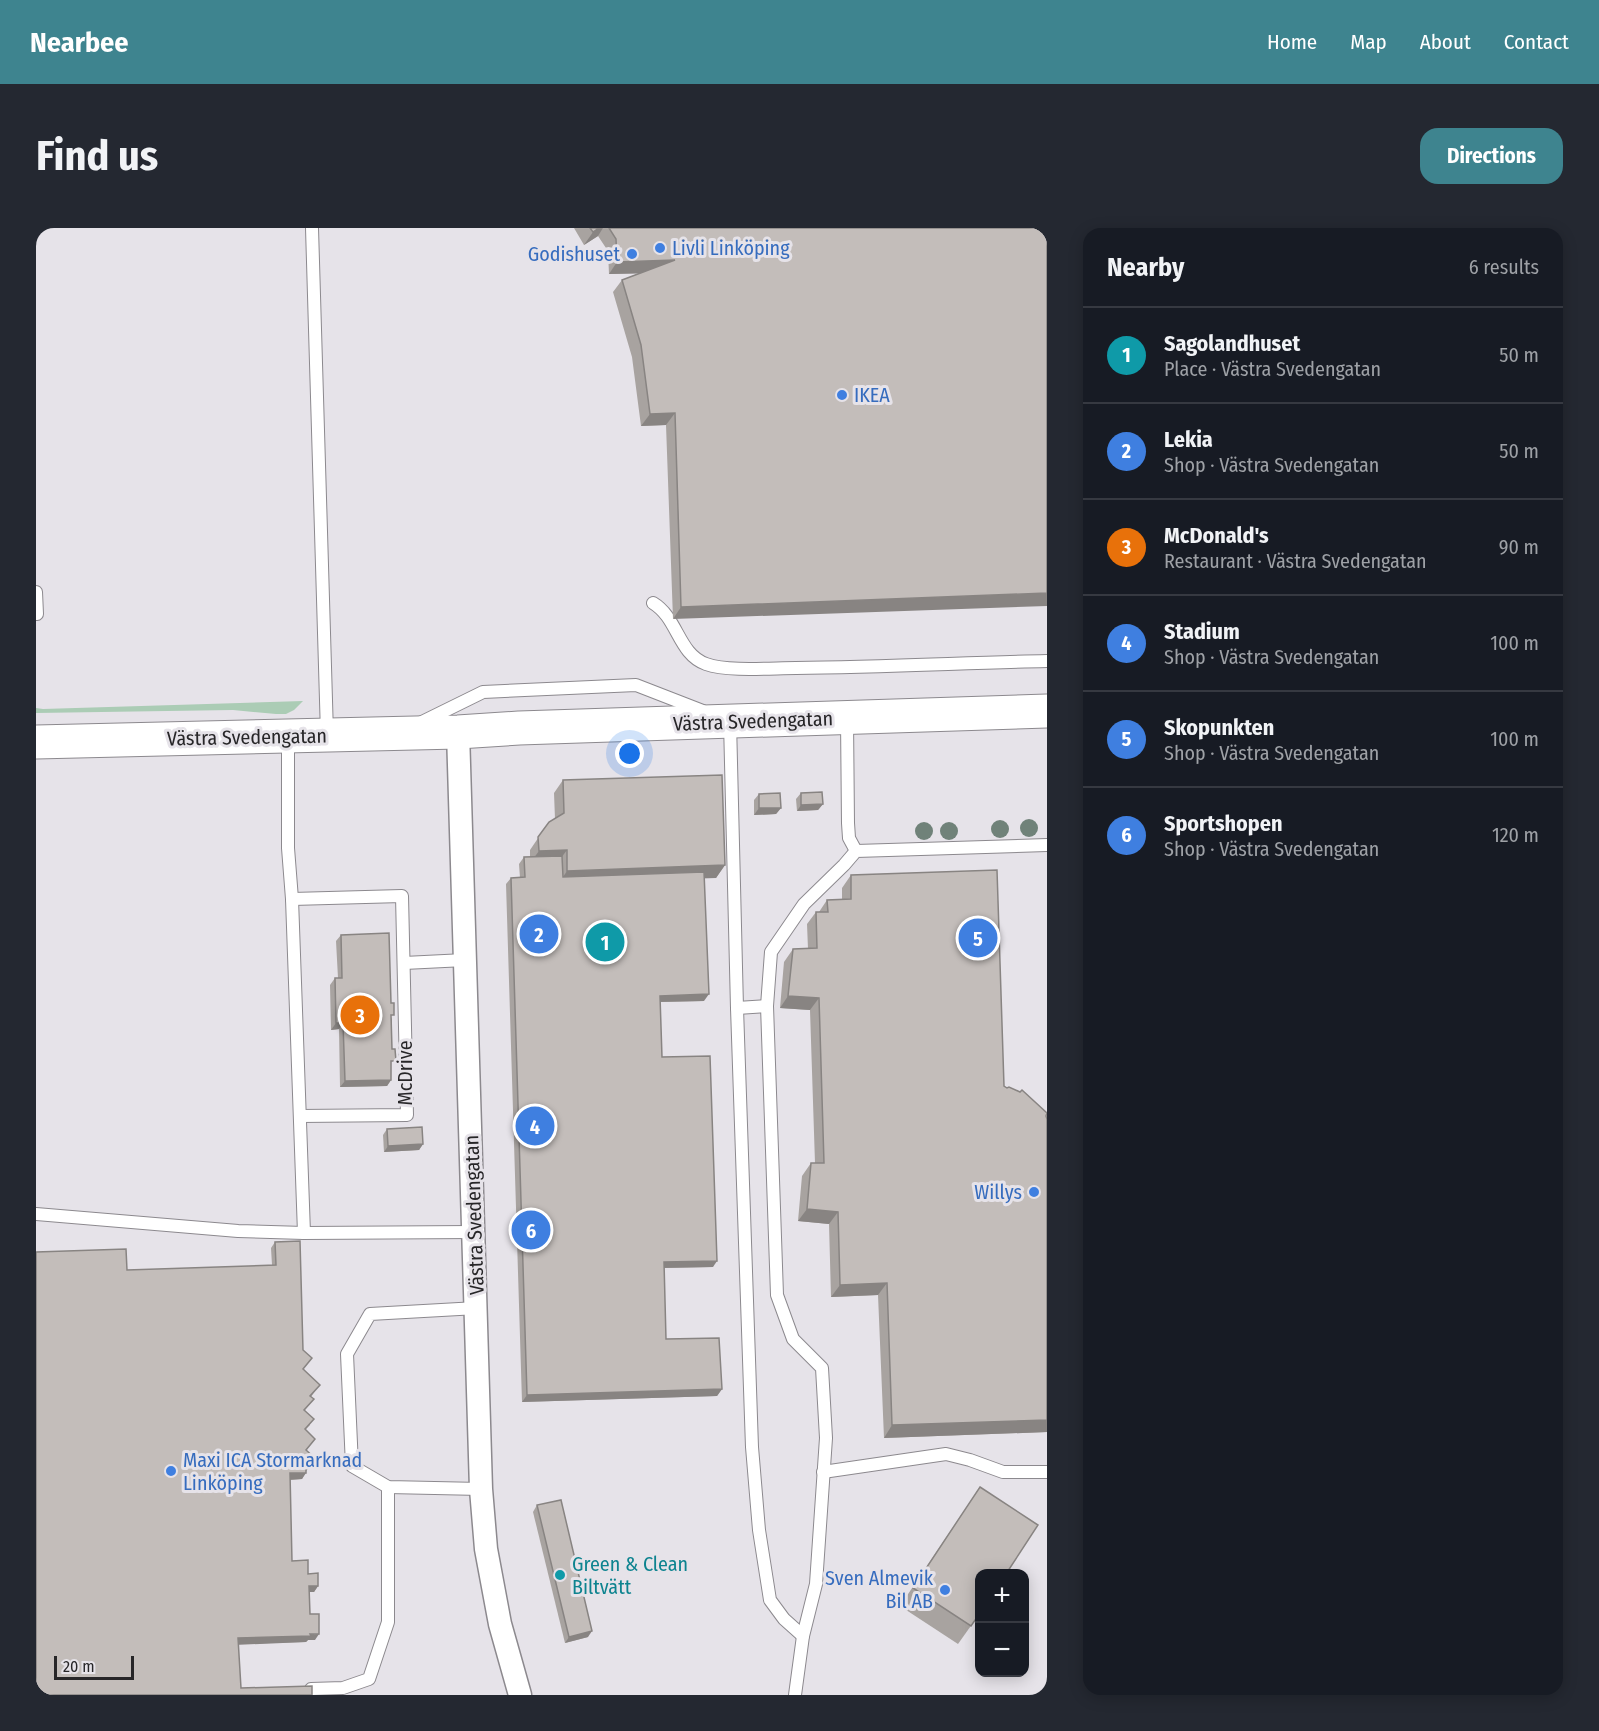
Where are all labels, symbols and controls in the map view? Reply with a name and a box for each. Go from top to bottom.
text: Nearbee [30,26,129,59]
text: Home [1267,29,1317,55]
text: Map [1350,29,1387,55]
text: About [1420,29,1471,55]
text: Contact [1504,29,1569,55]
button: Directions [1420,128,1563,184]
text: Find us [36,131,158,181]
place label: Livli Linköping [672,236,790,260]
marker: Livli Linköping [653,241,667,255]
place label: Godishuset [528,242,620,266]
marker: Godishuset [625,247,639,261]
text: Nearby [1107,252,1184,283]
text: 6 results [1469,255,1539,279]
text: Sagolandhuset [1164,330,1300,357]
text: 1 [1122,343,1131,367]
text: 50 m [1499,343,1539,367]
text: Place · Västra Svedengatan [1164,357,1381,381]
place label: IKEA [854,383,890,407]
marker: IKEA [835,388,849,402]
text: Lekia [1164,426,1213,453]
text: 2 [1122,439,1131,463]
text: 50 m [1499,439,1539,463]
text: Shop · Västra Svedengatan [1164,453,1379,477]
text: McDonald's [1164,522,1269,549]
text: 3 [1122,535,1131,559]
text: 90 m [1499,535,1539,559]
text: Restaurant · Västra Svedengatan [1164,549,1427,573]
text: Stadium [1164,618,1240,645]
text: 4 [1121,631,1132,655]
text: 100 m [1490,631,1539,655]
text: Shop · Västra Svedengatan [1164,645,1379,669]
street label: Västra Svedengatan [673,706,833,736]
text: Skopunkten [1164,714,1274,741]
street label: Västra Svedengatan [167,724,327,750]
text: 5 [1122,727,1131,751]
text: 100 m [1490,727,1539,751]
your location [615,739,644,768]
text: Shop · Västra Svedengatan [1164,741,1379,765]
text: Sportshopen [1164,810,1282,837]
text: 6 [1121,823,1132,847]
text: 120 m [1492,823,1539,847]
text: Shop · Västra Svedengatan [1164,837,1379,861]
pin: 2 [520,912,558,956]
pin: 5 [958,916,998,960]
pin: 1 [586,920,624,964]
pin: 3 [340,992,380,1038]
street label: McDrive [393,1040,417,1106]
pin: 4 [516,1104,554,1148]
street label: Västra Svedengatan [459,1135,489,1295]
place label: Willys [974,1180,1022,1204]
marker: Willys [1027,1185,1041,1199]
pin: 6 [512,1208,550,1252]
place label: Maxi ICA Stormarknad Linköping [183,1448,362,1495]
marker: Maxi ICA Stormarknad Linköping [164,1464,178,1478]
place label: Green & Clean Biltvätt [572,1552,688,1599]
place label: Sven Almevik Bil AB [825,1566,934,1613]
marker: Green & Clean Biltvätt [553,1568,567,1582]
map controls [975,1569,1029,1677]
button: + [975,1569,1029,1623]
marker: Sven Almevik Bil AB [938,1583,952,1597]
button: − [975,1623,1029,1677]
scale bar [54,1653,134,1680]
text: 20 m [63,1657,94,1676]

